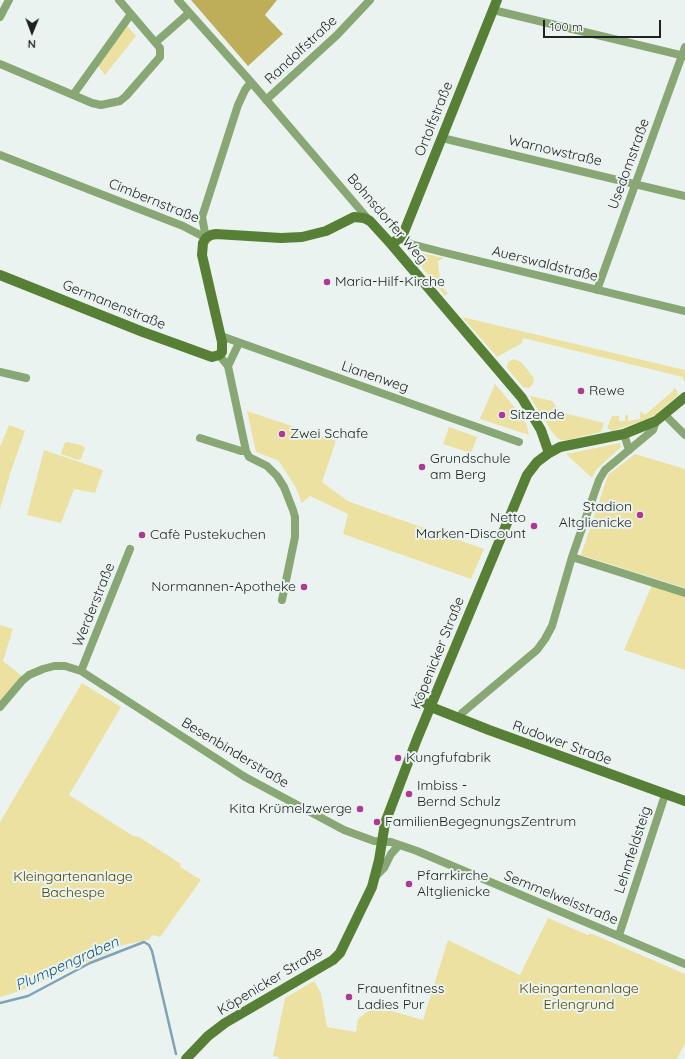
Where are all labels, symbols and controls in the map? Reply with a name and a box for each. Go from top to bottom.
north arrow [12,12,52,52]
street label: Randolfstraße [261,12,341,88]
scale bar [545,12,663,38]
text: 100 m [550,19,583,34]
text: N [28,37,36,51]
street label: Ortolfstraße [411,79,457,159]
street label: Usedomstraße [605,116,653,212]
street label: Warnowstraße [506,132,604,170]
street label: Bohnsdorfer Weg [343,170,431,268]
street label: Cimbernstraße [106,175,202,227]
street label: Auerswaldstraße [490,243,600,285]
place label: Maria-Hilf-Kirche [335,274,445,290]
street label: Germanenstraße [60,277,168,333]
marker: Maria-Hilf-Kirche [322,277,332,287]
street label: Lianenweg [339,358,411,396]
place label: Rewe [589,383,625,399]
marker: Rewe [576,386,586,396]
place label: Sitzende [510,407,565,423]
marker: Sitzende [497,410,507,420]
place label: Zwei Schafe [290,426,368,442]
marker: Zwei Schafe [277,429,287,439]
place label: Grundschule am Berg [430,451,510,484]
marker: Grundschule am Berg [417,462,427,472]
place label: Stadion Altglienicke [559,499,632,532]
place label: Netto Marken-Discount [416,510,526,542]
marker: Stadion Altglienicke [635,510,645,520]
marker: Netto Marken-Discount [529,521,539,531]
place label: Cafè Pustekuchen [150,527,266,543]
marker: Cafè Pustekuchen [137,530,147,540]
street label: Werderstraße [69,560,119,650]
place label: Normannen-Apotheke [151,579,296,595]
marker: Normannen-Apotheke [299,582,309,592]
street label: Köpenicker Straße [408,594,468,712]
street label: Besenbinderstraße [178,714,292,792]
street label: Rudower Straße [510,717,614,769]
place label: Kungfufabrik [406,750,491,766]
marker: Kungfufabrik [393,753,403,763]
place label: Imbiss - Bernd Schulz [417,778,501,810]
marker: Imbiss - Bernd Schulz [404,789,414,799]
place label: Kita Krümelzwerge [229,801,352,817]
marker: Kita Krümelzwerge [355,804,365,814]
street label: Lehmfeldsteig [611,804,655,896]
place label: FamilienBegegnungsZentrum [385,814,576,830]
marker: FamilienBegegnungsZentrum [372,817,382,827]
street label: Semmelweisstraße [501,867,621,929]
place label: Pfarrkirche Altglienicke [417,868,490,900]
park label: Kleingartenanlage Bachespe [13,869,133,902]
marker: Pfarrkirche Altglienicke [404,879,414,889]
water label: Plumpengraben [13,933,121,995]
street label: Köpenicker Straße [214,943,326,1019]
place label: Frauenfitness Ladies Pur [357,981,444,1014]
park label: Kleingartenanlage Erlengrund [519,981,639,1014]
marker: Frauenfitness Ladies Pur [344,992,354,1002]

